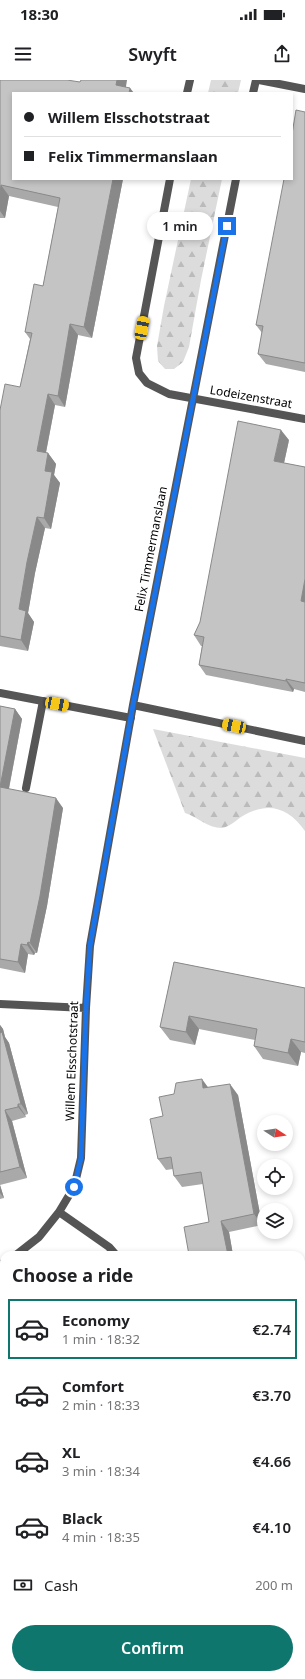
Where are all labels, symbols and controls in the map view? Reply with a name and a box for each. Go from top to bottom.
text: 18:30 [20,4,59,24]
text: Swyft [128,42,177,66]
icon: menu [12,43,34,65]
icon: share [271,43,293,65]
text: Willem Elsschotstraat [48,107,210,127]
text: Felix Timmermanslaan [48,146,218,166]
callout: 1 min [147,212,213,240]
text: 1 min [162,217,198,235]
route end [218,217,236,235]
car [134,315,150,341]
street label: Lodeizenstraat [209,381,294,412]
street label: Felix Timmermanslaan [130,485,171,613]
car [44,696,70,712]
car [221,718,247,734]
street label: Willem Elsschotstraat [61,1000,82,1121]
north arrow [257,1115,293,1151]
map controls [257,1115,293,1239]
button: locate [257,1159,293,1195]
route start [65,1178,83,1196]
button: layers [257,1203,293,1239]
text: Choose a ride [12,1263,133,1287]
text: Economy [62,1310,130,1330]
icon: car [14,1311,50,1347]
text: €2.74 [253,1319,291,1339]
text: 1 min · 18:32 [62,1330,140,1348]
text: Comfort [62,1376,124,1396]
icon: car [14,1377,50,1413]
text: €3.70 [253,1385,291,1405]
text: 2 min · 18:33 [62,1396,140,1414]
text: XL [62,1442,80,1462]
icon: car [14,1443,50,1479]
text: €4.66 [253,1451,291,1471]
text: 3 min · 18:34 [62,1462,140,1480]
text: Black [62,1508,102,1528]
icon: car [14,1509,50,1545]
text: €4.10 [253,1517,291,1537]
text: 4 min · 18:35 [62,1528,140,1546]
icon: cash [12,1574,34,1596]
text: Cash [44,1575,78,1595]
text: 200 m [255,1576,293,1594]
button: Confirm [12,1625,293,1671]

